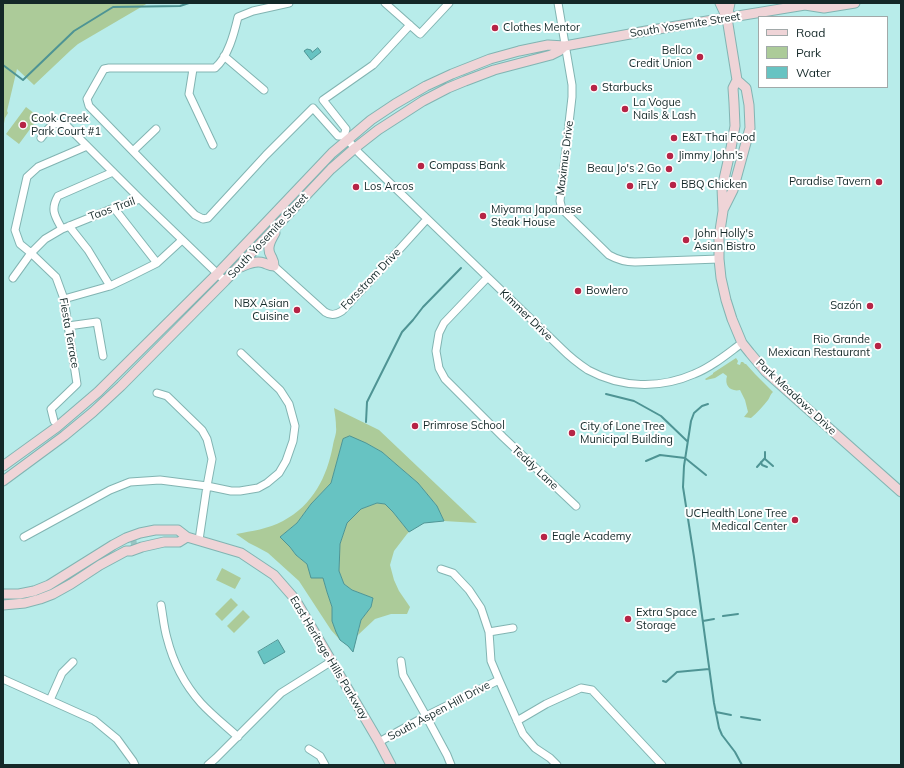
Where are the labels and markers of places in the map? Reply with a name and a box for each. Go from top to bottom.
place label: Clothes Mentor [503,21,580,35]
marker: Clothes Mentor [490,23,500,33]
place label: Bellco Credit Union [629,44,692,70]
marker: Bellco Credit Union [695,52,705,62]
place label: Starbucks [602,81,653,95]
marker: Starbucks [589,83,599,93]
place label: La Vogue Nails & Lash [633,96,696,122]
marker: La Vogue Nails & Lash [620,104,630,114]
place label: Cook Creek Park Court #1 [31,112,101,138]
marker: Cook Creek Park Court #1 [18,120,28,130]
place label: E&T Thai Food [682,131,755,145]
marker: E&T Thai Food [669,133,679,143]
place label: Jimmy John's [678,149,743,163]
marker: Jimmy John's [665,151,675,161]
place label: Compass Bank [429,159,505,173]
marker: Compass Bank [416,161,426,171]
place label: Beau Jo's 2 Go [587,162,661,176]
marker: Beau Jo's 2 Go [664,164,674,174]
place label: Paradise Tavern [789,175,871,189]
marker: Paradise Tavern [874,177,884,187]
place label: BBQ Chicken [681,178,747,192]
place label: iFLY [638,179,658,193]
place label: Los Arcos [364,180,414,194]
marker: BBQ Chicken [668,180,678,190]
marker: iFLY [625,181,635,191]
marker: Los Arcos [351,182,361,192]
place label: Miyama Japanese Steak House [491,203,582,229]
marker: Miyama Japanese Steak House [478,211,488,221]
place label: John Holly's Asian Bistro [694,227,756,253]
marker: John Holly's Asian Bistro [681,235,691,245]
place label: Bowlero [586,284,628,298]
marker: Bowlero [573,286,583,296]
place label: NBX Asian Cuisine [234,297,289,323]
place label: Sazón [830,299,862,313]
marker: Sazón [865,301,875,311]
marker: NBX Asian Cuisine [292,305,302,315]
place label: Rio Grande Mexican Restaurant [768,333,870,359]
marker: Rio Grande Mexican Restaurant [873,341,883,351]
place label: Primrose School [423,419,505,433]
place label: City of Lone Tree Municipal Building [580,420,673,446]
marker: Primrose School [410,421,420,431]
marker: City of Lone Tree Municipal Building [567,428,577,438]
place label: UCHealth Lone Tree Medical Center [685,507,787,533]
marker: UCHealth Lone Tree Medical Center [790,515,800,525]
place label: Eagle Academy [552,530,631,544]
marker: Eagle Academy [539,532,549,542]
place label: Extra Space Storage [636,606,697,632]
marker: Extra Space Storage [623,614,633,624]

